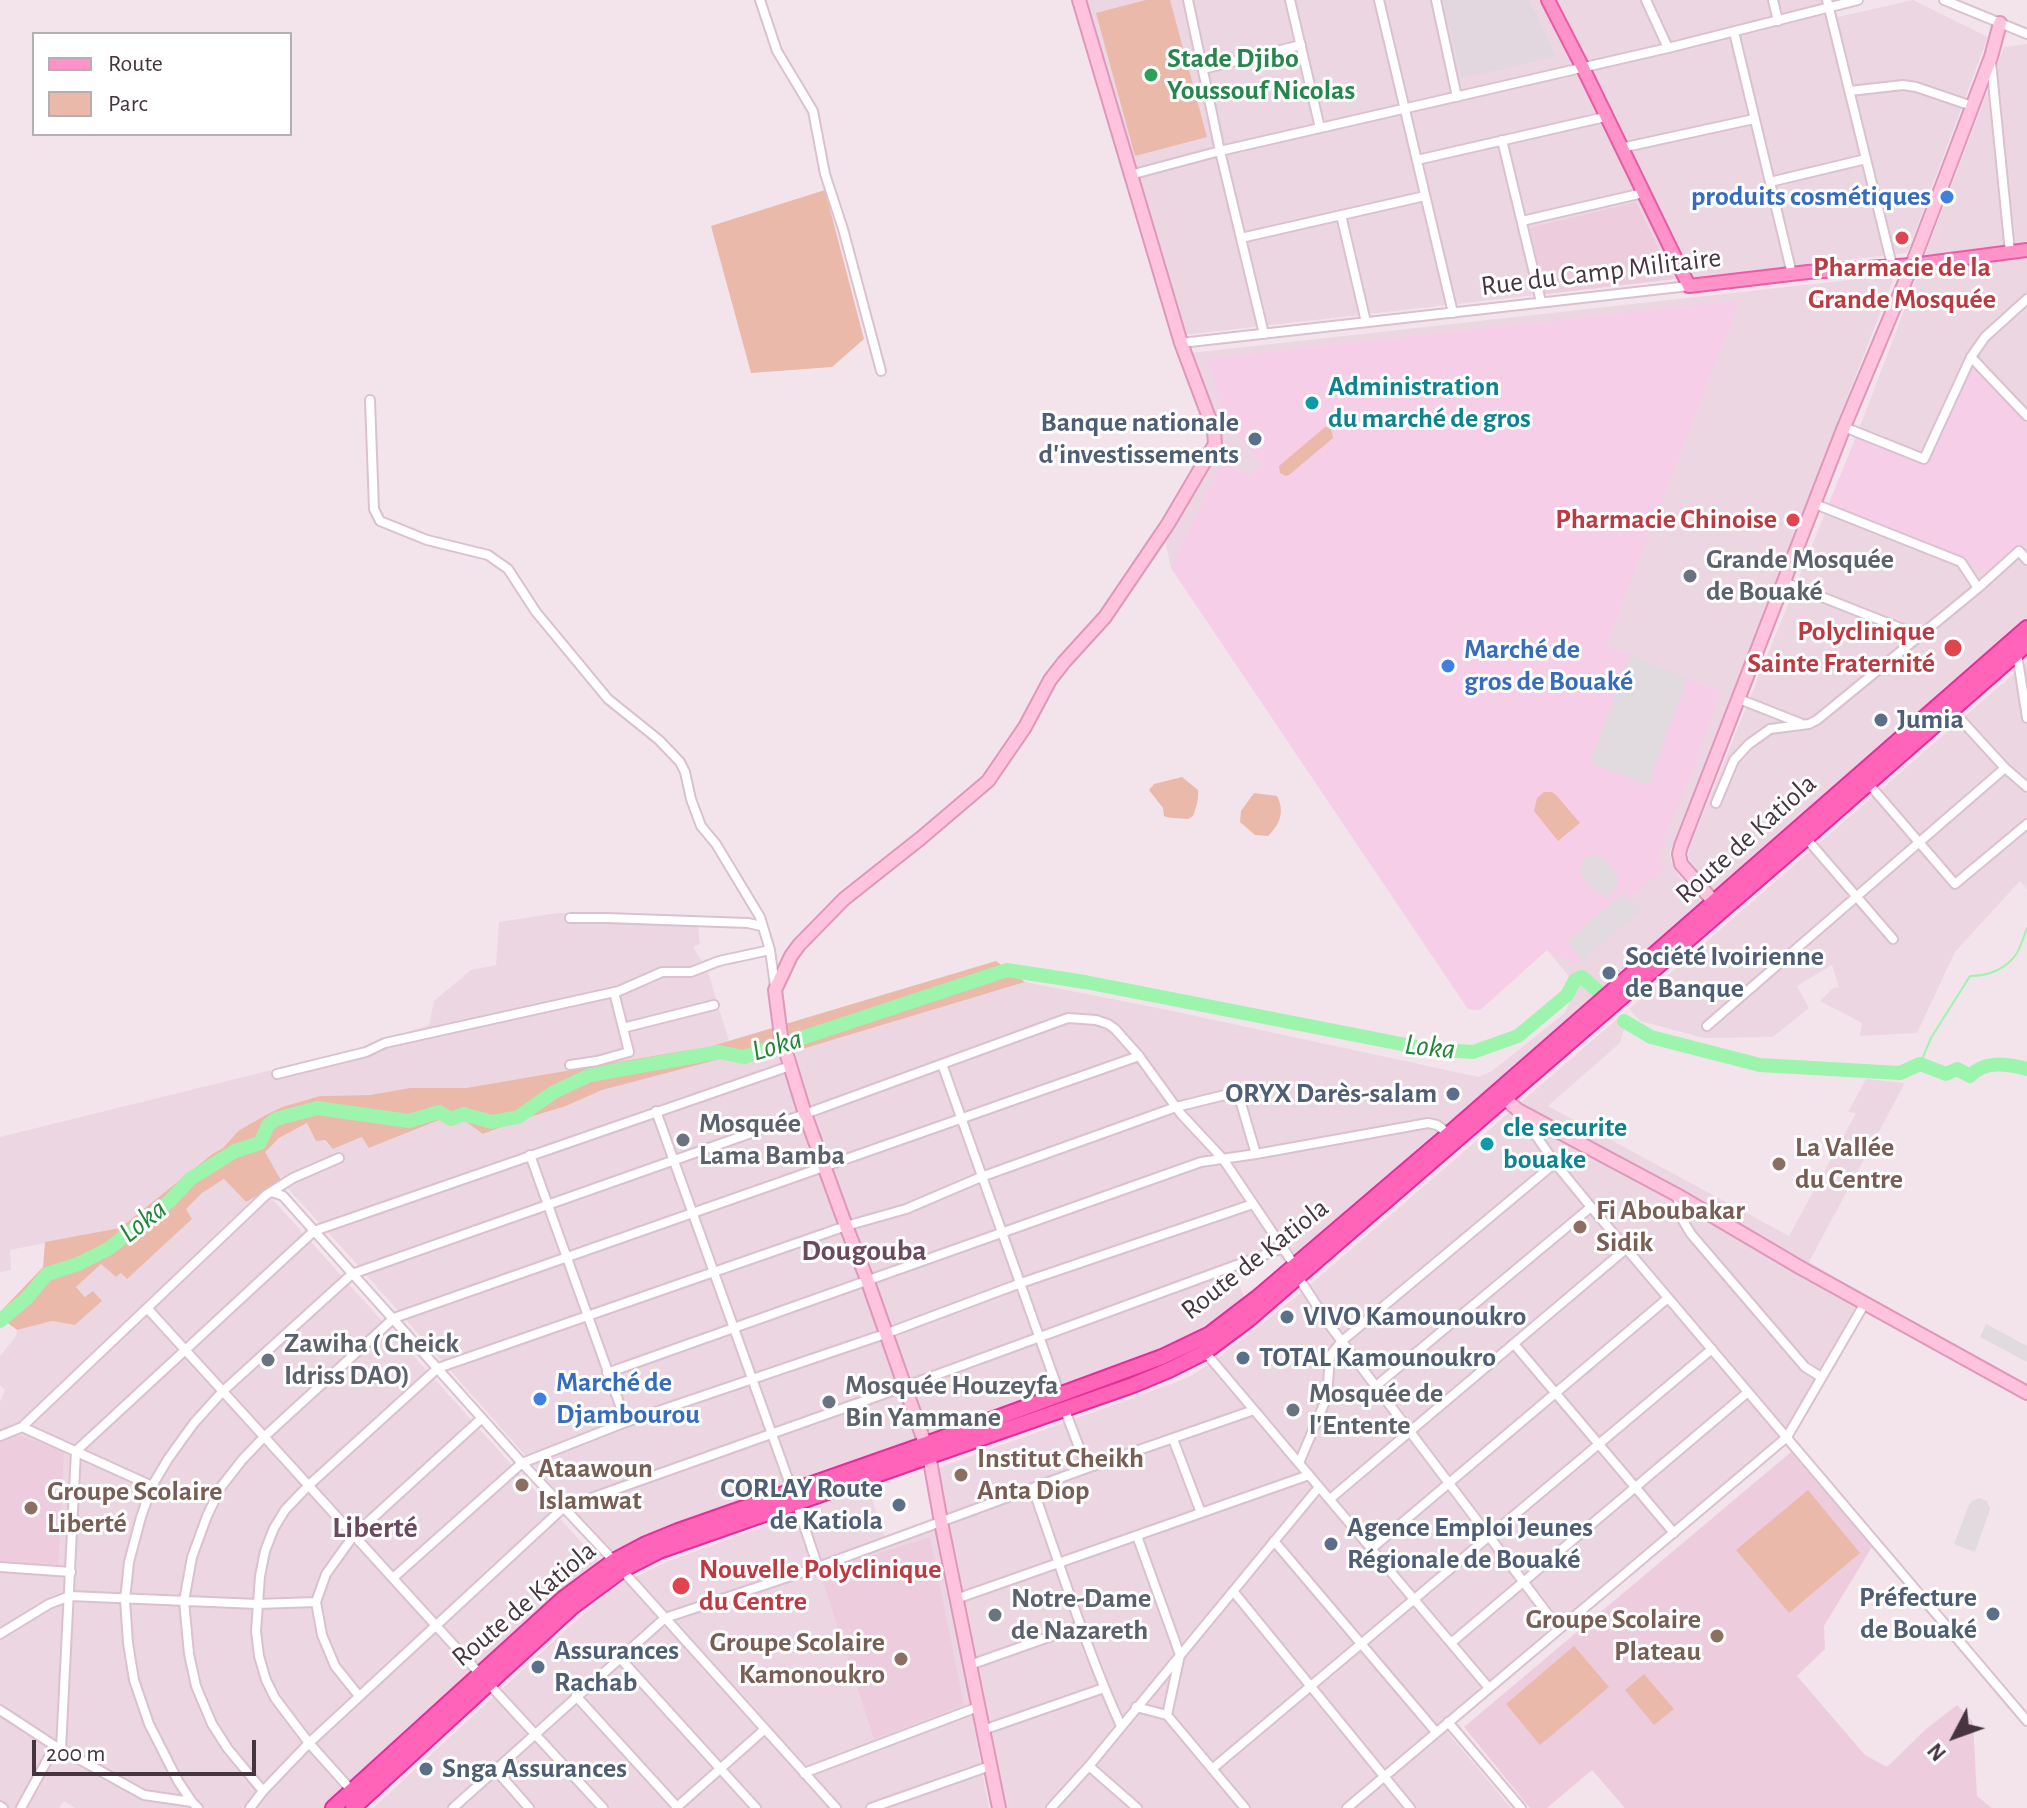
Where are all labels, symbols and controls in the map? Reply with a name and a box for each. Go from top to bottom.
legend [32,32,292,136]
place label: Stade Djibo Youssouf Nicolas [1167,42,1355,108]
text: Route [108,52,163,76]
marker: Stade Djibo Youssouf Nicolas [1142,66,1160,84]
text: Parc [108,92,148,116]
place label: produits cosmétiques [1691,180,1931,214]
marker: produits cosmétiques [1938,188,1956,206]
marker: Pharmacie de la Grande Mosquée [1893,229,1911,247]
street label: Rue du Camp Militaire [1479,241,1723,303]
place label: Pharmacie de la Grande Mosquée [1808,251,1996,317]
place label: Administration du marché de gros [1328,370,1531,436]
marker: Administration du marché de gros [1303,394,1321,412]
place label: Banque nationale d'investissements [1038,406,1239,472]
marker: Banque nationale d'investissements [1246,430,1264,448]
place label: Pharmacie Chinoise [1555,503,1777,537]
marker: Pharmacie Chinoise [1784,511,1802,529]
place label: Grande Mosquée de Bouaké [1706,543,1894,609]
marker: Grande Mosquée de Bouaké [1681,567,1699,585]
place label: Polyclinique Sainte Fraternité [1747,615,1935,681]
place label: Marché de gros de Bouaké [1464,633,1633,699]
marker: Polyclinique Sainte Fraternité [1942,637,1964,659]
marker: Marché de gros de Bouaké [1439,657,1457,675]
place label: Jumia [1897,703,1964,737]
marker: Jumia [1872,711,1890,729]
street label: Route de Katiola [1669,767,1823,911]
place label: Société Ivoirienne de Banque [1625,940,1824,1006]
marker: Société Ivoirienne de Banque [1600,964,1618,982]
water label: Loka [748,1021,806,1069]
water label: Loka [1403,1026,1457,1068]
place label: ORYX Darès-salam [1225,1077,1437,1111]
marker: ORYX Darès-salam [1444,1085,1462,1103]
place label: Mosquée Lama Bamba [699,1107,845,1173]
place label: cle securite bouake [1503,1111,1627,1177]
marker: Mosquée Lama Bamba [674,1131,692,1149]
place label: La Vallée du Centre [1795,1131,1903,1197]
marker: cle securite bouake [1478,1135,1496,1153]
marker: La Vallée du Centre [1770,1155,1788,1173]
water label: Loka [112,1191,174,1251]
street label: Route de Katiola [1175,1191,1335,1327]
place label: Fi Aboubakar Sidik [1596,1194,1745,1260]
marker: Fi Aboubakar Sidik [1571,1218,1589,1236]
district label: Dougouba [801,1233,927,1269]
place label: VIVO Kamounoukro [1303,1300,1526,1334]
marker: VIVO Kamounoukro [1278,1308,1296,1326]
place label: Zawiha ( Cheick Idriss DAO) [284,1327,459,1393]
place label: TOTAL Kamounoukro [1259,1341,1496,1375]
marker: TOTAL Kamounoukro [1234,1349,1252,1367]
marker: Zawiha ( Cheick Idriss DAO) [259,1351,277,1369]
place label: Marché de Djambourou [556,1366,700,1432]
place label: Mosquée Houzeyfa Bin Yammane [845,1369,1059,1435]
place label: Mosquée de l'Entente [1309,1377,1443,1443]
marker: Marché de Djambourou [531,1390,549,1408]
marker: Mosquée Houzeyfa Bin Yammane [820,1393,838,1411]
marker: Mosquée de l'Entente [1284,1401,1302,1419]
place label: Institut Cheikh Anta Diop [977,1442,1144,1508]
place label: Ataawoun Islamwat [538,1452,653,1518]
marker: Institut Cheikh Anta Diop [952,1466,970,1484]
place label: CORLAY Route de Katiola [720,1472,883,1538]
place label: Groupe Scolaire Liberté [47,1475,223,1541]
marker: Ataawoun Islamwat [513,1476,531,1494]
marker: CORLAY Route de Katiola [890,1496,908,1514]
marker: Groupe Scolaire Liberté [22,1499,40,1517]
district label: Liberté [332,1510,418,1546]
place label: Agence Emploi Jeunes Régionale de Bouaké [1347,1511,1593,1577]
street label: Route de Katiola [445,1534,603,1674]
marker: Agence Emploi Jeunes Régionale de Bouaké [1322,1535,1340,1553]
place label: Nouvelle Polyclinique du Centre [699,1553,941,1619]
marker: Nouvelle Polyclinique du Centre [670,1575,692,1597]
place label: Préfecture de Bouaké [1859,1581,1977,1647]
place label: Notre-Dame de Nazareth [1011,1582,1151,1648]
place label: Groupe Scolaire Plateau [1525,1603,1701,1669]
marker: Préfecture de Bouaké [1984,1605,2002,1623]
marker: Notre-Dame de Nazareth [986,1606,1004,1624]
place label: Groupe Scolaire Kamonoukro [709,1626,885,1692]
marker: Groupe Scolaire Plateau [1708,1627,1726,1645]
place label: Assurances Rachab [554,1634,679,1700]
marker: Groupe Scolaire Kamonoukro [892,1650,910,1668]
marker: Assurances Rachab [529,1658,547,1676]
north arrow [1915,1696,1995,1776]
scale bar [36,1724,260,1774]
text: N [1924,1739,1950,1765]
text: 200 m [46,1742,105,1766]
place label: Snga Assurances [442,1752,627,1786]
marker: Snga Assurances [417,1760,435,1778]

